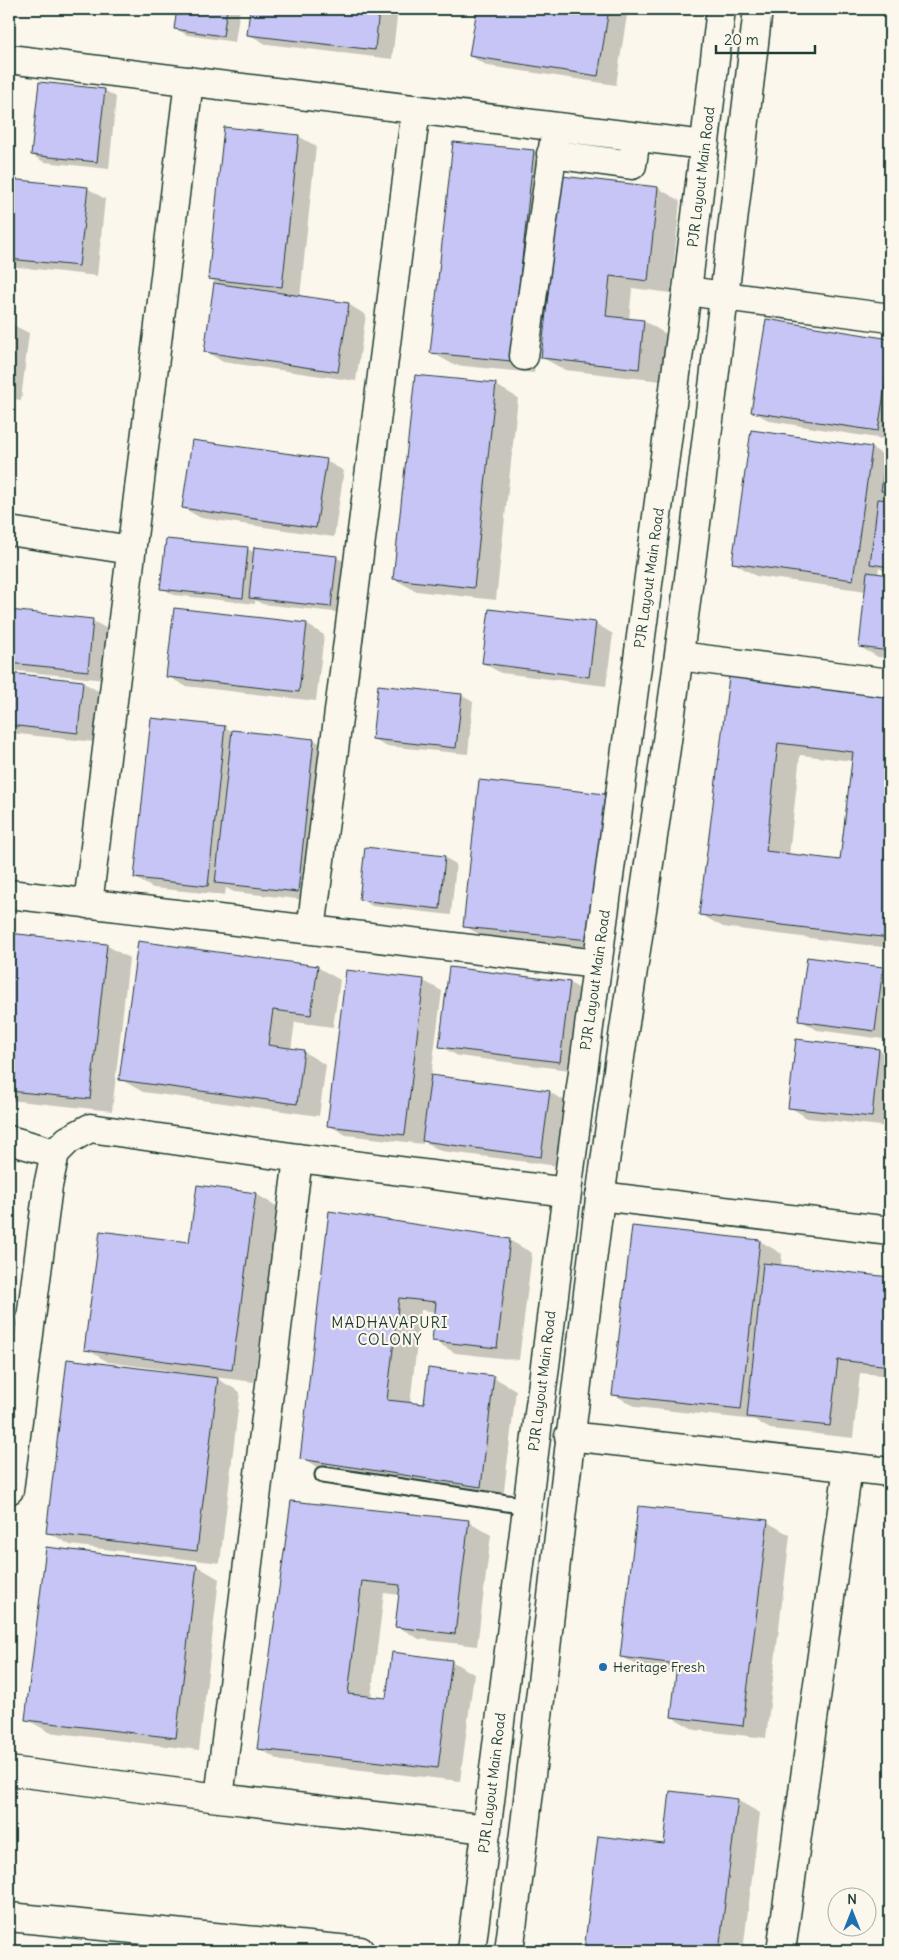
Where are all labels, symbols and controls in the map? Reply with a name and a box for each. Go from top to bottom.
scale bar [716,22,815,54]
text: 20 m [724,30,759,49]
street label: PJR Layout Main Road [683,106,719,248]
street label: PJR Layout Main Road [630,507,668,649]
street label: PJR Layout Main Road [576,909,614,1051]
street label: PJR Layout Main Road [524,1310,560,1452]
district label: MADHAVAPURI COLONY [331,1313,449,1349]
place label: Heritage Fresh [613,1658,705,1676]
marker: Heritage Fresh [597,1661,609,1673]
street label: PJR Layout Main Road [474,1712,510,1854]
north arrow [826,1888,876,1938]
text: N [847,1890,857,1908]

